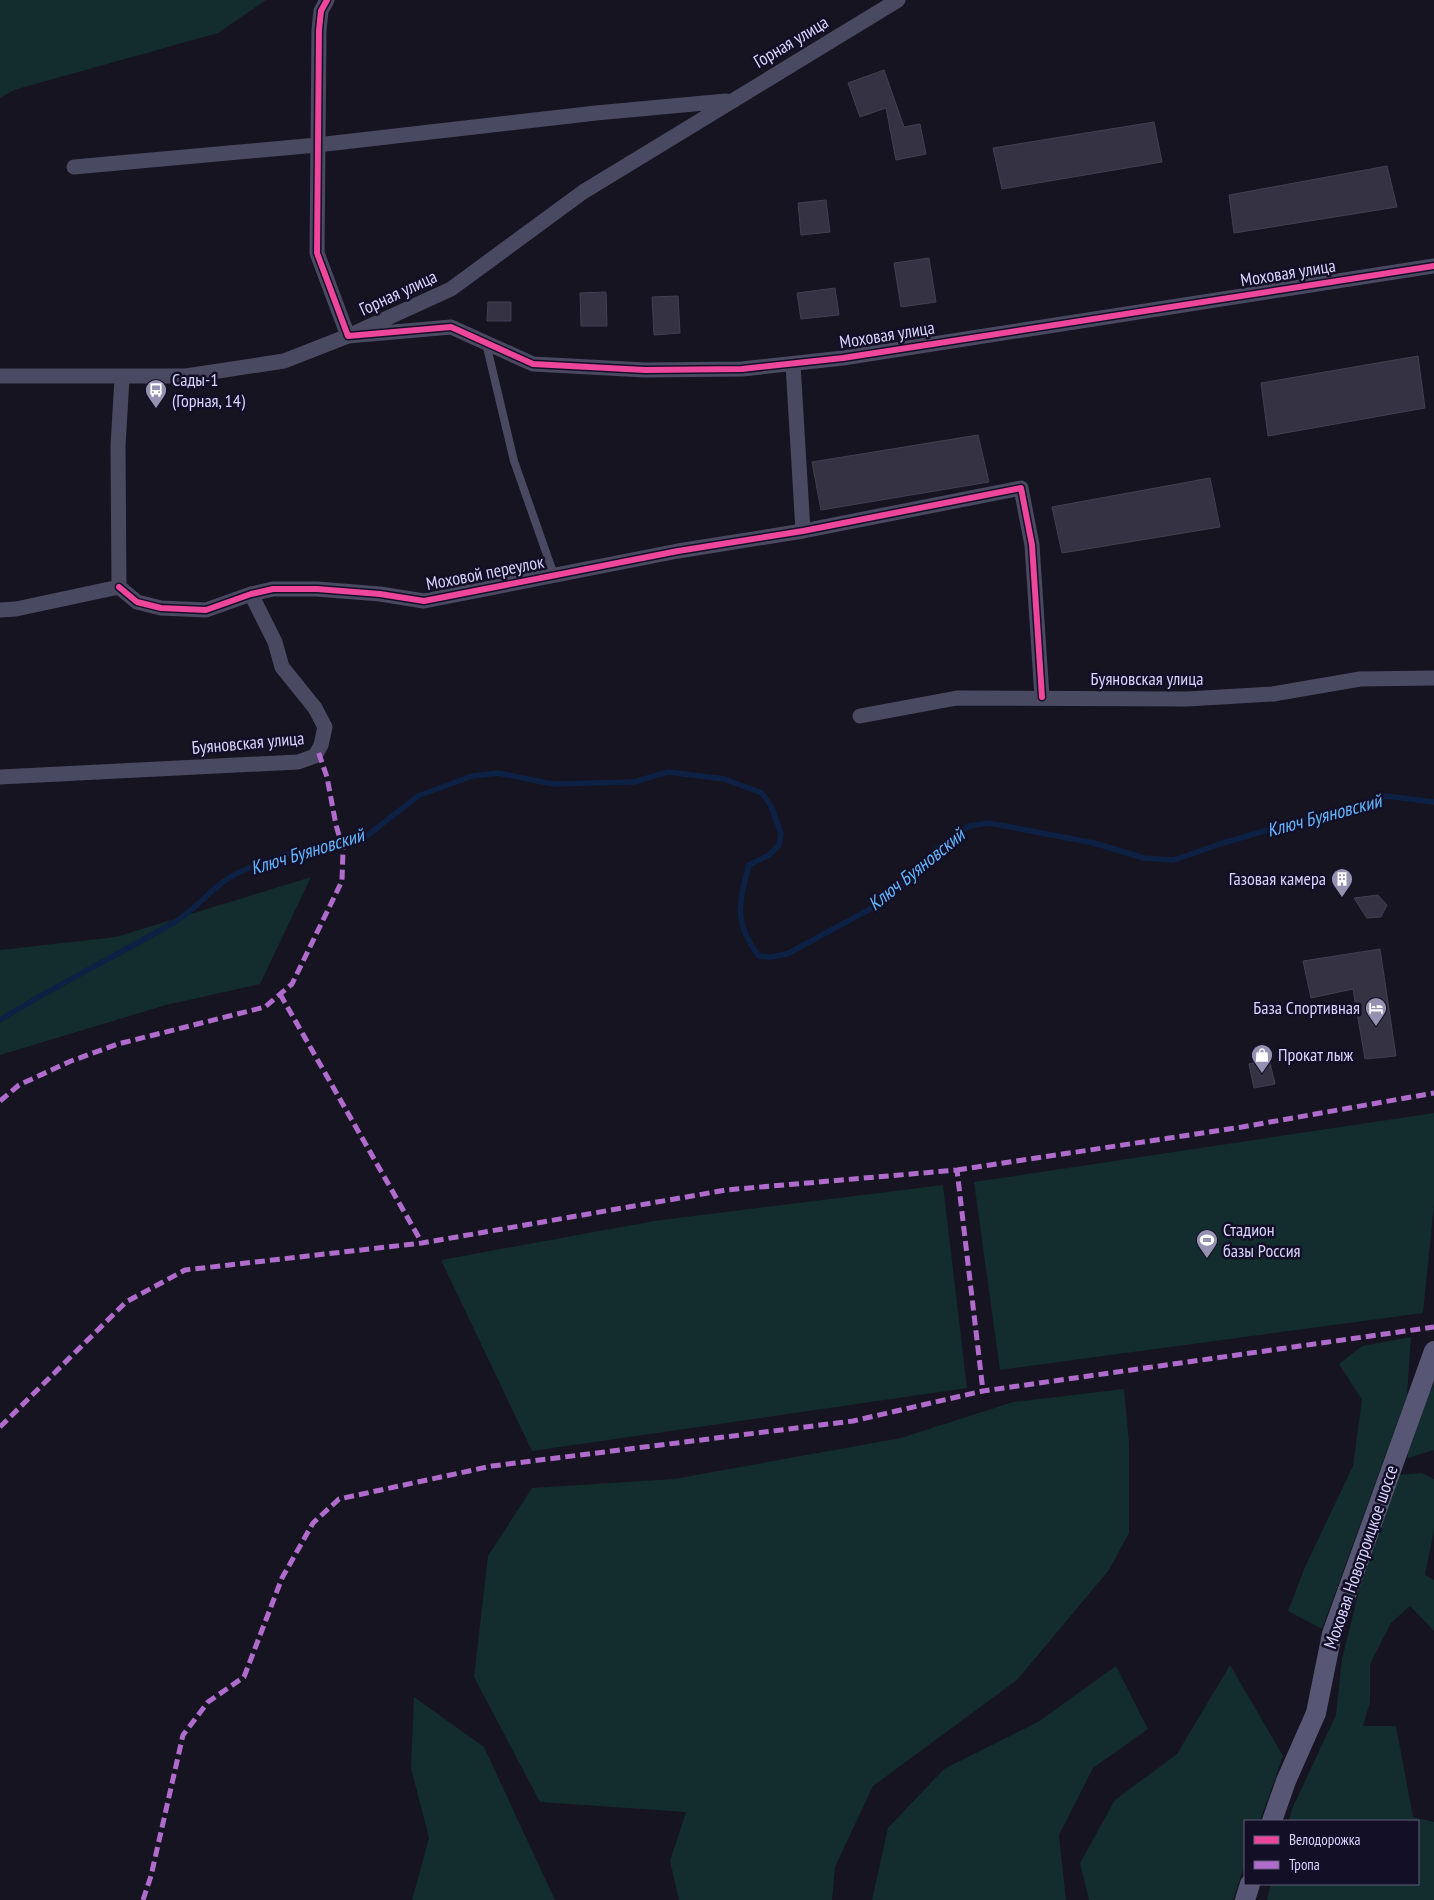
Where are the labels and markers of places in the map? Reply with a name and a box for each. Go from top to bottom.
place label: Сады-1 (Горная, 14) [172,368,246,412]
bus stop icon: Сады-1 (Горная, 14) [144,378,168,409]
place label: Газовая камера [1229,867,1326,890]
building icon: Газовая камера [1330,867,1354,898]
place label: База Спортивная [1253,996,1360,1019]
hotel icon: База Спортивная [1364,996,1388,1027]
shop icon: Прокат лыж [1250,1043,1274,1074]
place label: Прокат лыж [1278,1043,1353,1066]
place label: Стадион базы Россия [1223,1218,1301,1262]
sports icon: Стадион базы Россия [1195,1228,1219,1259]

